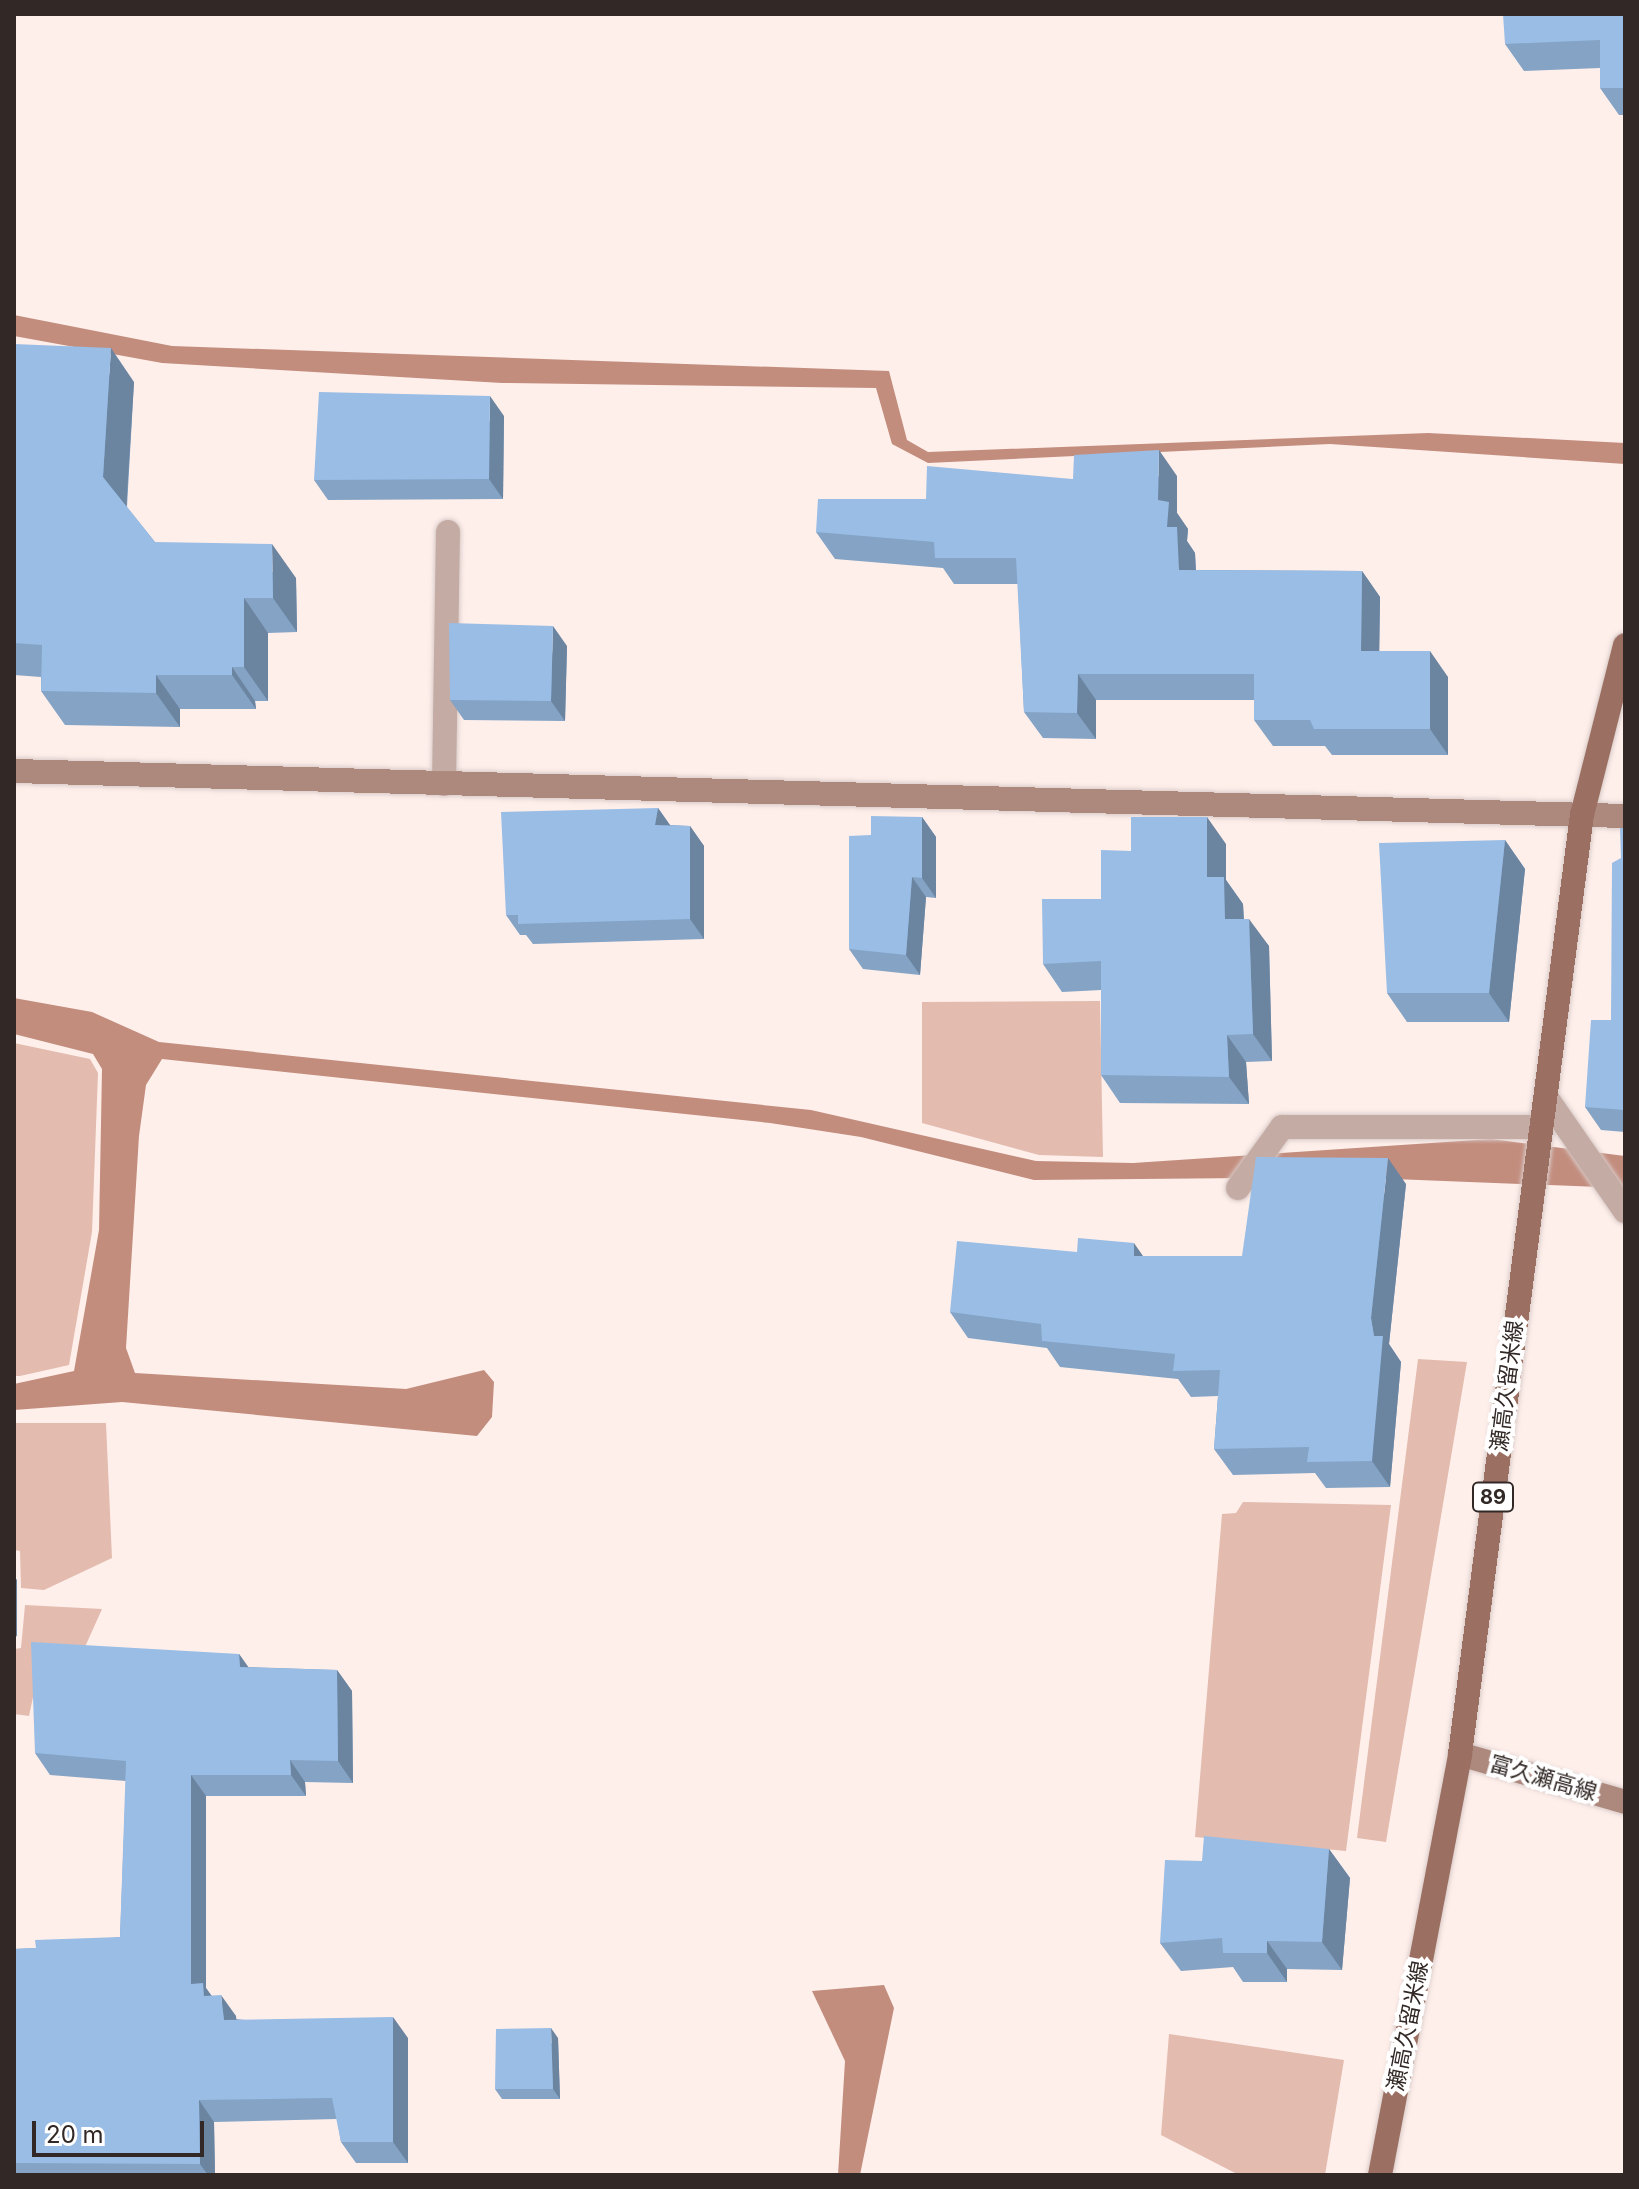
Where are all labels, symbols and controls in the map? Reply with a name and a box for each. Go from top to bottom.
street label: 瀬高久留米線 [1486,1319,1528,1453]
road number: 89 [1471,1481,1515,1513]
street label: 富久瀬高線 [1486,1750,1600,1806]
street label: 瀬高久留米線 [1382,1959,1434,2093]
scale bar [36,2105,208,2155]
text: 20 m [46,2120,104,2149]

